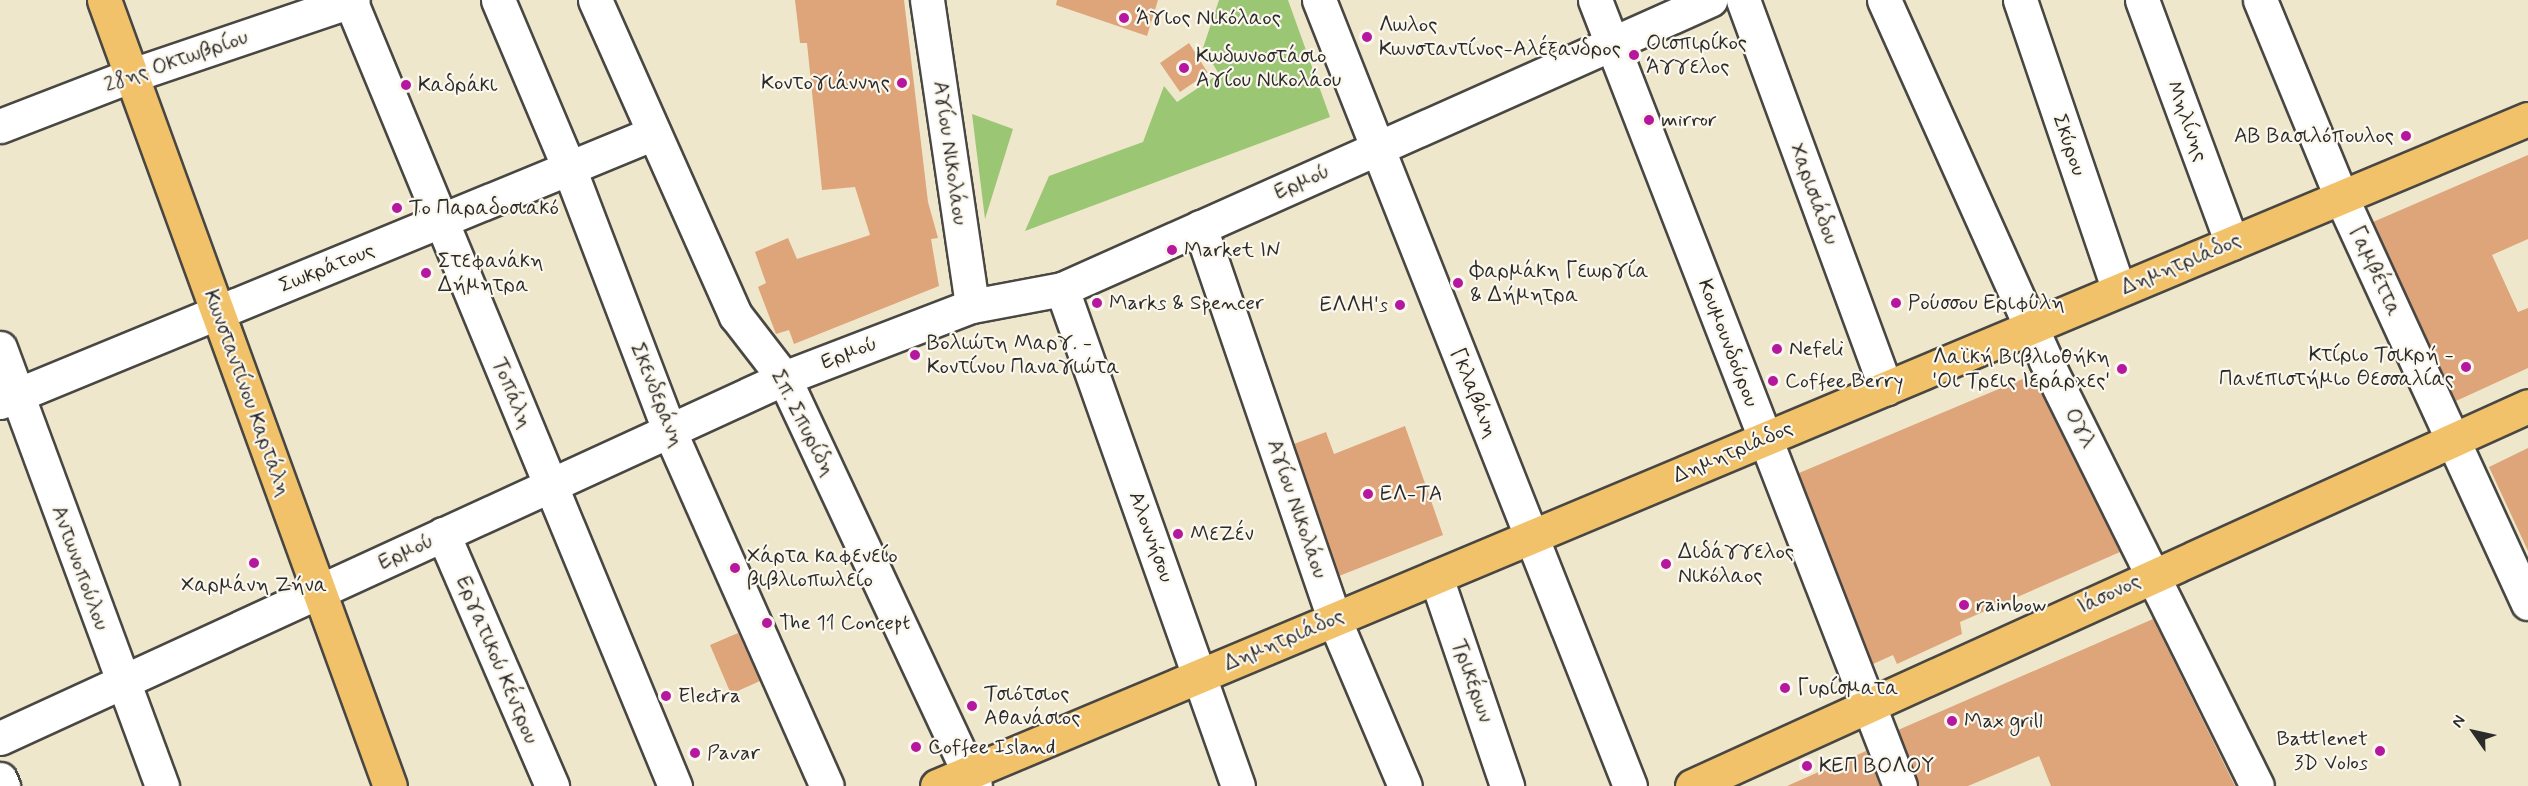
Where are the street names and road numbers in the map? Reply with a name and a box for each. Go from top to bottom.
street label: 28ης Οκτωβρίου [101,25,251,97]
street label: Μηλίνης [2161,77,2213,165]
street label: Αγίου Νικολάου [927,79,973,227]
street label: Σκύρου [2047,111,2091,179]
street label: Χαρισιάδου [1784,140,1844,248]
street label: Ερμού [1270,159,1334,205]
street label: Γαμβέττα [2343,222,2407,320]
street label: Δημητριάδος [2117,227,2245,301]
street label: Σωκράτους [276,237,378,299]
street label: Κουμουνδούρου [1692,275,1764,411]
street label: Κωνσταντίνου Καρτάλη [198,286,296,500]
street label: Ερμού [817,331,881,375]
street label: Σκενδεράνη [625,339,689,451]
street label: Γκλαβάνη [1445,344,1503,442]
street label: Τοπάλη [486,354,538,432]
street label: Σπ. Σπυρίδη [766,366,840,480]
street label: Ογλ [2059,404,2101,452]
street label: Δημητριάδος [1669,415,1797,489]
street label: Αγίου Νικολάου [1261,436,1333,582]
street label: Αλοννήσου [1123,488,1179,586]
street label: Αντωνοπούλου [46,502,114,634]
street label: Ερμού [374,528,438,576]
street label: Ιάσονος [2073,568,2145,620]
street label: Εργατικού Κέντρου [450,572,544,748]
street label: Δημητριάδος [1220,603,1348,677]
street label: Τρικέρων [1446,636,1498,726]

